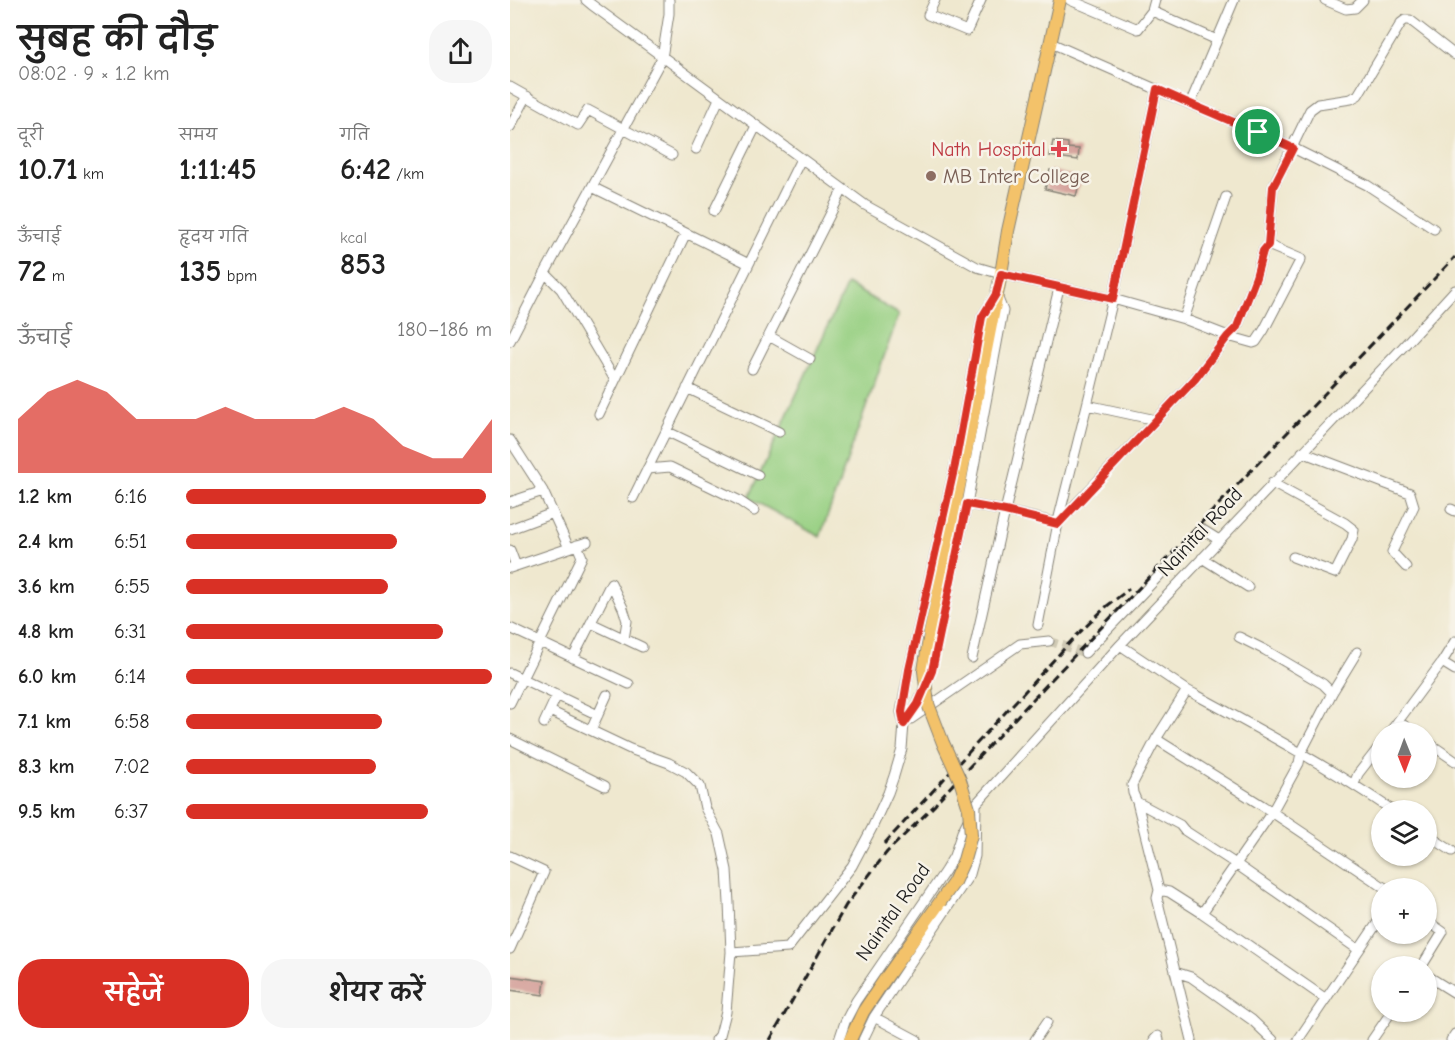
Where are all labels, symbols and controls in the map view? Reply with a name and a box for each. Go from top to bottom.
text: सुबह की दौड़ [18,20,217,58]
button: share [429,20,492,83]
text: 08:02 · 9 × 1.2 km [18,62,169,85]
pin [1232,106,1283,157]
icon: arrive [1241,115,1274,148]
text: दूरी [18,126,43,144]
text: समय [179,126,217,144]
text: गति [340,126,369,144]
place label: Nath Hospital [931,138,1046,161]
marker: Nath Hospital [1050,140,1068,158]
text: 10.71 [18,152,78,187]
text: 1:11:45 [179,152,257,187]
text: 6:42 [340,152,391,187]
text: km [78,165,104,183]
text: /km [391,165,424,183]
place label: MB Inter College [943,165,1090,188]
marker: MB Inter College [924,169,938,183]
text: ऊँचाई [18,228,61,246]
text: हृदय गति [179,228,248,246]
text: kcal [340,229,367,247]
text: 853 [340,247,386,282]
text: 72 [18,254,46,289]
text: 135 [179,254,222,289]
text: m [46,267,65,285]
text: bpm [222,267,257,285]
text: 180–186 m [397,318,492,341]
text: ऊँचाई [18,326,72,349]
street label: Nainital Road [1153,483,1247,581]
text: 1.2 km [18,485,72,508]
text: 6:16 [114,485,147,508]
text: 2.4 km [18,530,74,553]
text: 6:51 [114,530,147,553]
text: 3.6 km [18,575,75,598]
text: 6:55 [114,575,150,598]
text: 4.8 km [18,620,74,643]
text: 6:31 [114,620,147,643]
text: 6.0 km [18,665,76,688]
text: 6:14 [114,665,146,688]
text: 7.1 km [18,710,71,733]
text: 6:58 [114,710,150,733]
north arrow [1371,722,1437,788]
map controls [1371,722,1437,1022]
text: 8.3 km [18,755,75,778]
text: 7:02 [114,755,150,778]
text: 9.5 km [18,800,75,823]
text: 6:37 [114,800,148,823]
button: layers [1371,800,1437,866]
street label: Nainital Road [851,859,935,965]
button: + [1371,878,1437,944]
button: − [1371,956,1437,1022]
button: सहेजें [18,959,249,1028]
button: शेयर करें [261,959,492,1028]

